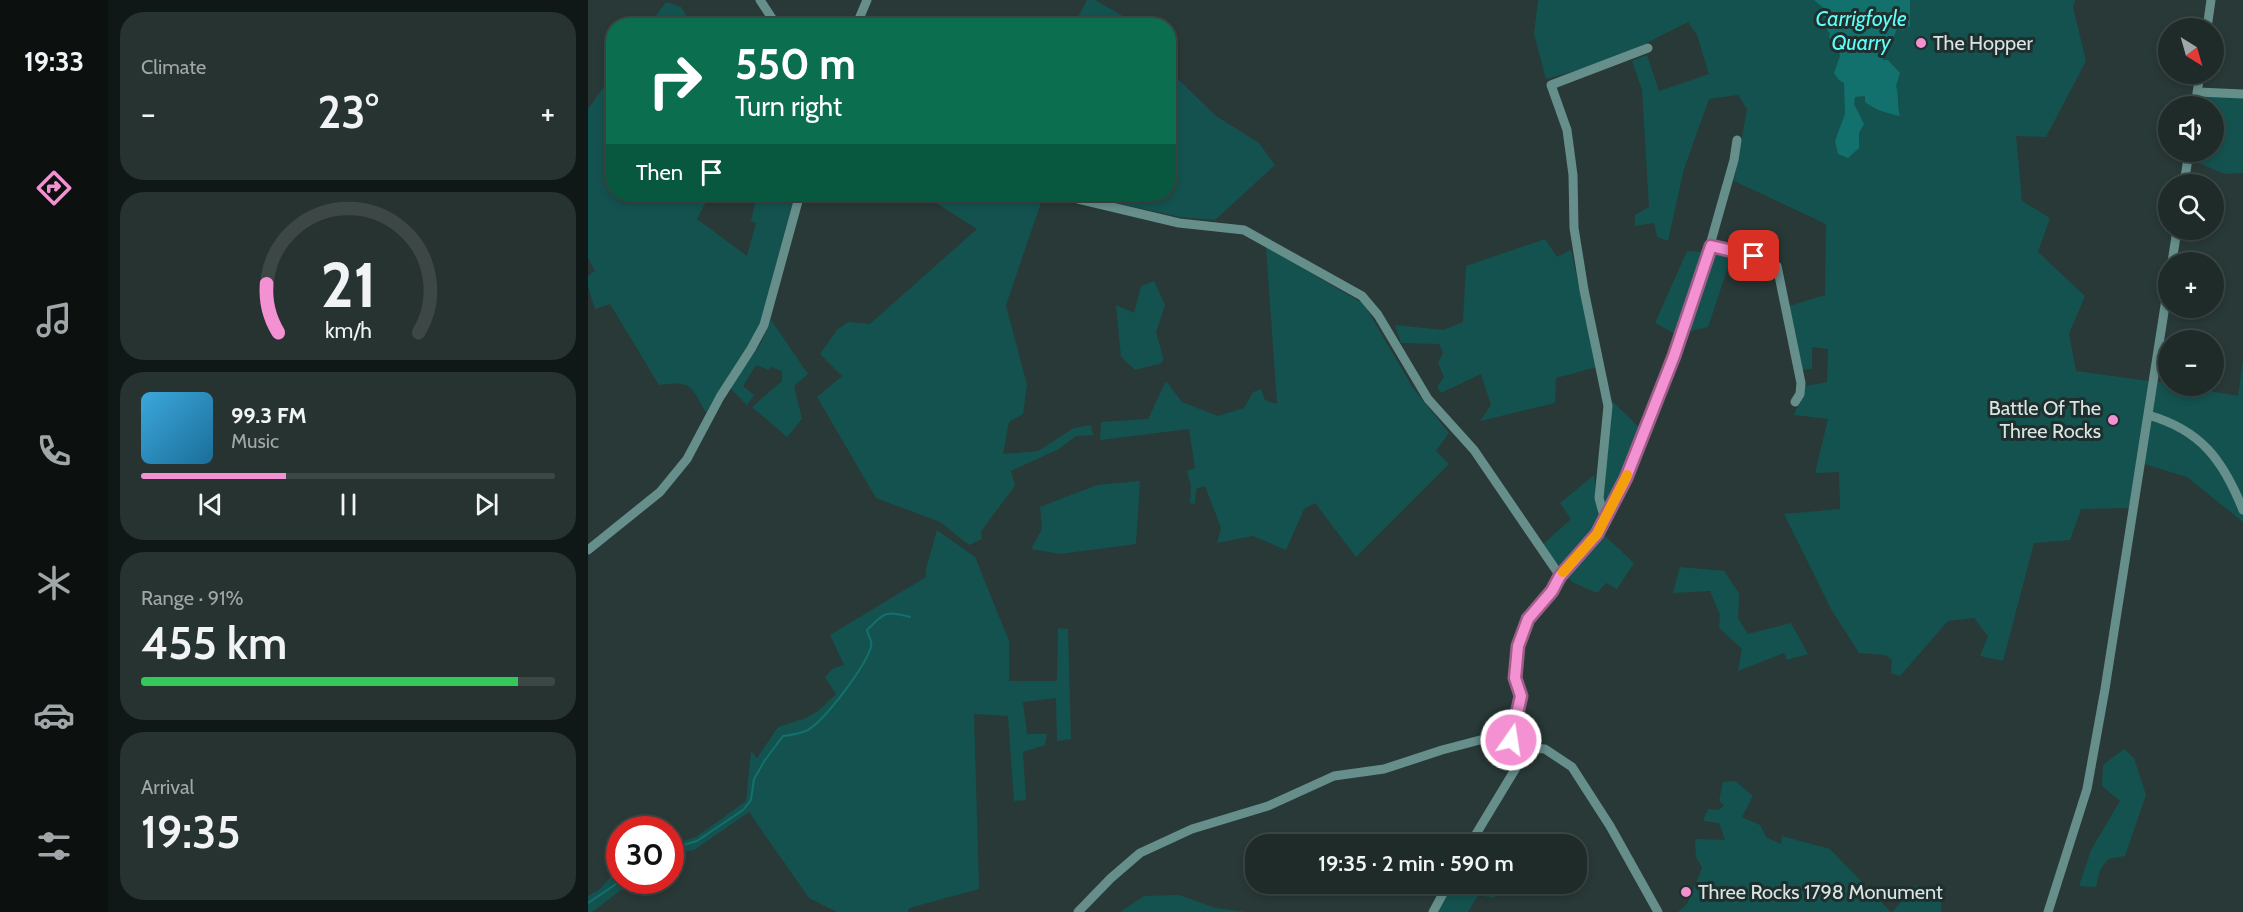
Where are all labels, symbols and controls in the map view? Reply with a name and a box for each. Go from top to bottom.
water label: Carrigfoyle Quarry [1815,6,1907,55]
north arrow [2158,18,2224,84]
map controls [2158,18,2224,396]
place label: The Hopper [1933,31,2033,55]
marker: The Hopper [1914,36,1928,50]
text: 550 m [735,38,856,90]
icon: right [636,42,714,120]
text: 19:33 [24,45,84,78]
text: Climate [141,55,206,79]
text: 23° [317,85,379,139]
text: Turn right [735,90,842,123]
text: − [141,93,156,133]
text: + [540,93,555,133]
button: sound [2158,96,2224,162]
icon: arrive [695,156,728,189]
text: Then [636,159,683,186]
icon: directions [33,167,75,209]
button: search [2158,174,2224,240]
pin [1728,230,1779,281]
icon: arrive [1737,239,1770,272]
text: 21 [320,247,376,323]
button: + [2158,252,2224,318]
icon: music [33,299,75,341]
text: km/h [325,317,371,343]
button: − [2158,330,2224,396]
place label: Battle Of The Three Rocks [1989,396,2101,443]
text: 99.3 FM [231,402,307,429]
marker: Battle Of The Three Rocks [2106,413,2120,427]
text: Music [231,429,279,453]
icon: phone [33,430,75,472]
icon: previous [194,488,227,521]
icon: pause [332,488,365,521]
icon: next [470,488,503,521]
icon: climate [33,562,75,604]
text: Range · 91% [141,586,244,610]
text: 455 km [141,616,287,670]
icon: car [33,694,75,736]
position arrow [1479,708,1543,772]
text: Arrival [141,775,194,799]
text: 19:35 [141,805,241,859]
speed limit sign: 30 [606,816,684,894]
icon: filters [33,825,75,867]
text: 19:35 · 2 min · 590 m [1318,850,1514,877]
place label: Three Rocks 1798 Monument [1698,880,1943,904]
marker: Three Rocks 1798 Monument [1679,885,1693,899]

